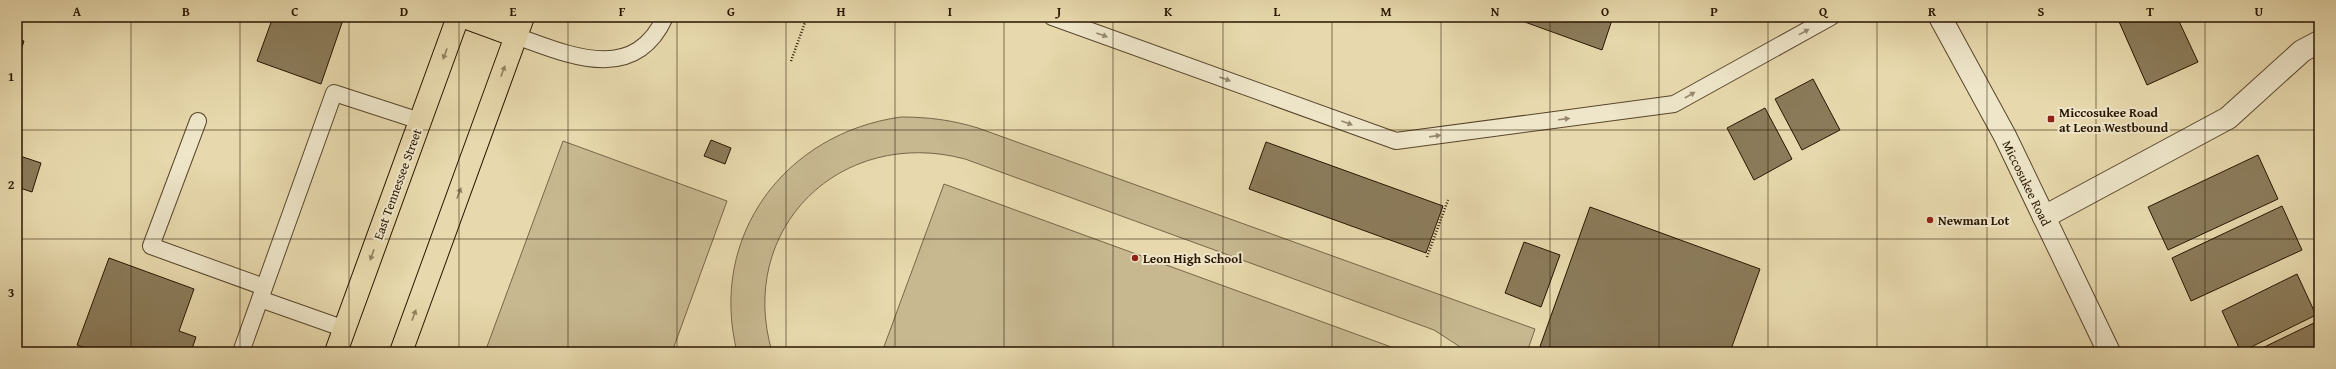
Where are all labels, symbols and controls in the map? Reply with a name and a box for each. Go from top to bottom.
text: A [73,2,82,21]
text: B [182,2,190,21]
text: C [291,2,299,21]
text: D [400,2,408,21]
text: E [510,2,517,21]
text: F [619,2,626,21]
text: G [727,2,735,21]
text: H [836,2,846,21]
text: I [948,2,952,21]
text: J [1055,2,1062,21]
text: K [1164,2,1173,21]
text: L [1274,2,1281,21]
text: M [1380,2,1392,21]
text: N [1491,2,1500,21]
text: O [1601,2,1609,21]
text: P [1710,2,1718,21]
text: Q [1819,2,1829,21]
text: R [1928,2,1937,21]
text: S [2038,2,2045,21]
text: T [2146,2,2154,21]
text: U [2255,2,2264,21]
one-way arrow [1798,29,1810,35]
one-way arrow [1097,32,1109,38]
one-way arrow [442,48,448,60]
one-way arrow [500,65,506,77]
text: 1 [8,67,14,86]
one-way arrow [1219,76,1231,82]
one-way arrow [1684,91,1696,98]
place label: Miccosukee Road at Leon Westbound [2059,103,2169,137]
marker: Miccosukee Road at Leon Westbound [2046,114,2056,124]
one-way arrow [1558,115,1570,122]
one-way arrow [1341,120,1353,126]
street label: East Tennessee Street [369,125,427,242]
one-way arrow [1429,133,1441,139]
street label: Miccosukee Road [1998,137,2056,229]
text: 2 [8,175,15,194]
one-way arrow [456,187,462,199]
place label: Newman Lot [1938,211,2009,230]
marker: Newman Lot [1925,215,1935,225]
one-way arrow [368,249,374,261]
place label: Leon High School [1143,249,1242,268]
marker: Leon High School [1130,253,1140,263]
text: 3 [8,283,14,302]
one-way arrow [412,309,418,321]

